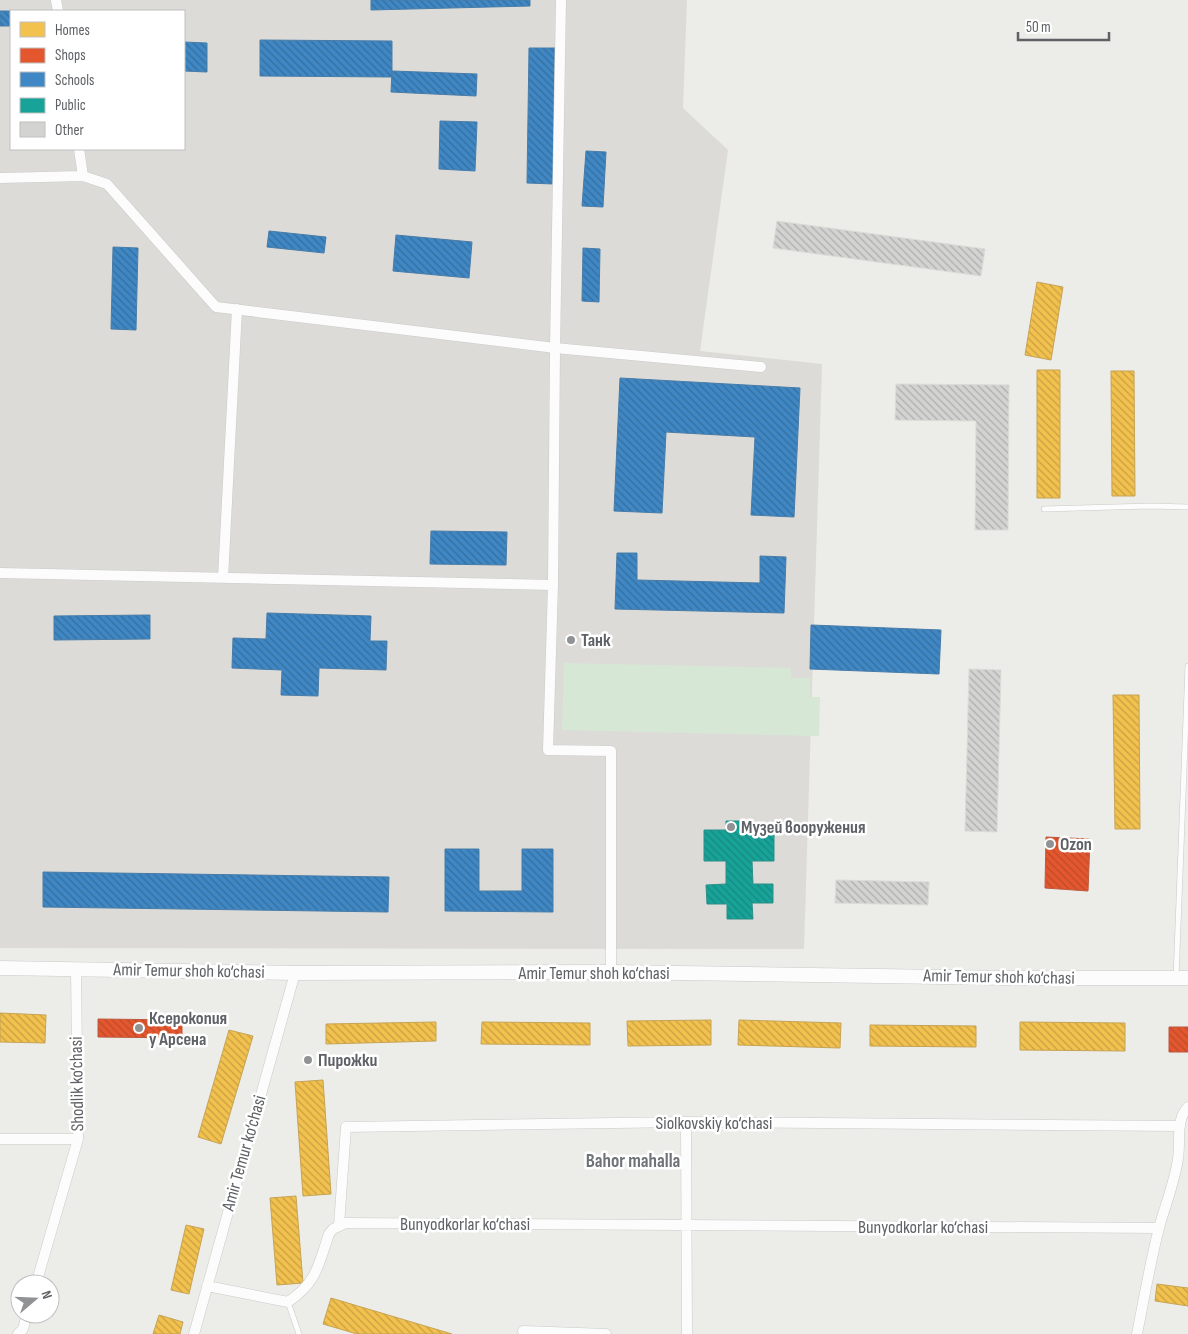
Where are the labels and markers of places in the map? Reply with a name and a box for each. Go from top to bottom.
place label: Танк [581,630,611,651]
marker: Танк [565,634,577,646]
place label: Музей вооружения [741,817,866,838]
marker: Музей вооружения [725,821,737,833]
place label: Ozon [1060,834,1092,855]
marker: Ozon [1044,838,1056,850]
place label: Ксерокопия у Арсена [149,1008,227,1050]
marker: Ксерокопия у Арсена [133,1022,145,1034]
place label: Пирожки [318,1050,377,1071]
marker: Пирожки [302,1054,314,1066]

